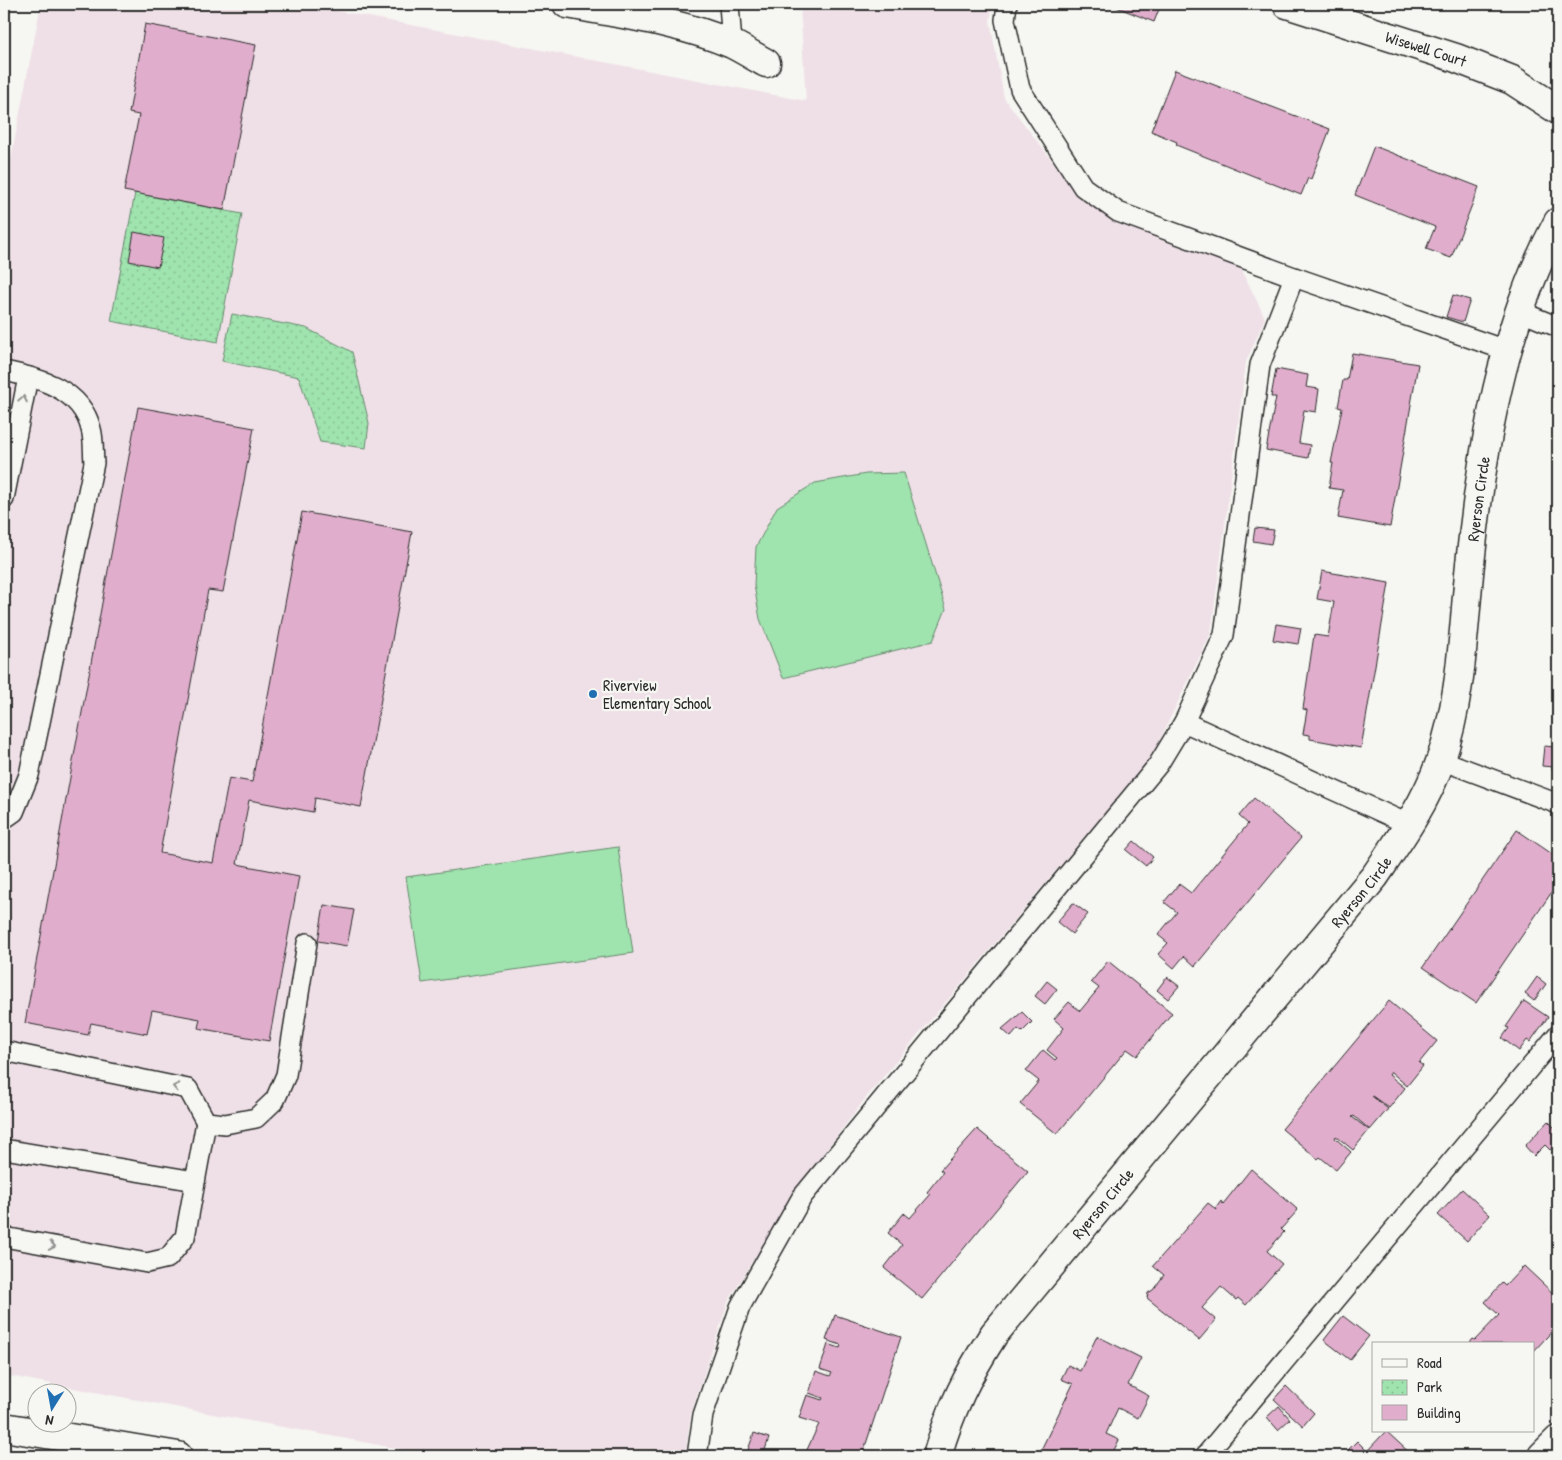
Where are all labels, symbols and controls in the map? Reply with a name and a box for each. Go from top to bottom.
street label: Wisewell Court [1383,25,1470,72]
one-way arrow [18,395,28,404]
street label: Ryerson Circle [1462,454,1495,543]
place label: Riverview Elementary School [603,674,712,714]
marker: Riverview Elementary School [587,688,599,700]
street label: Ryerson Circle [1326,851,1397,932]
one-way arrow [172,1082,181,1093]
street label: Ryerson Circle [1067,1163,1139,1243]
one-way arrow [47,1240,56,1250]
legend [1372,1342,1534,1432]
text: Road [1417,1352,1442,1373]
text: Park [1417,1376,1442,1397]
north arrow [28,1382,78,1432]
text: Building [1417,1402,1461,1423]
text: N [43,1411,55,1431]

